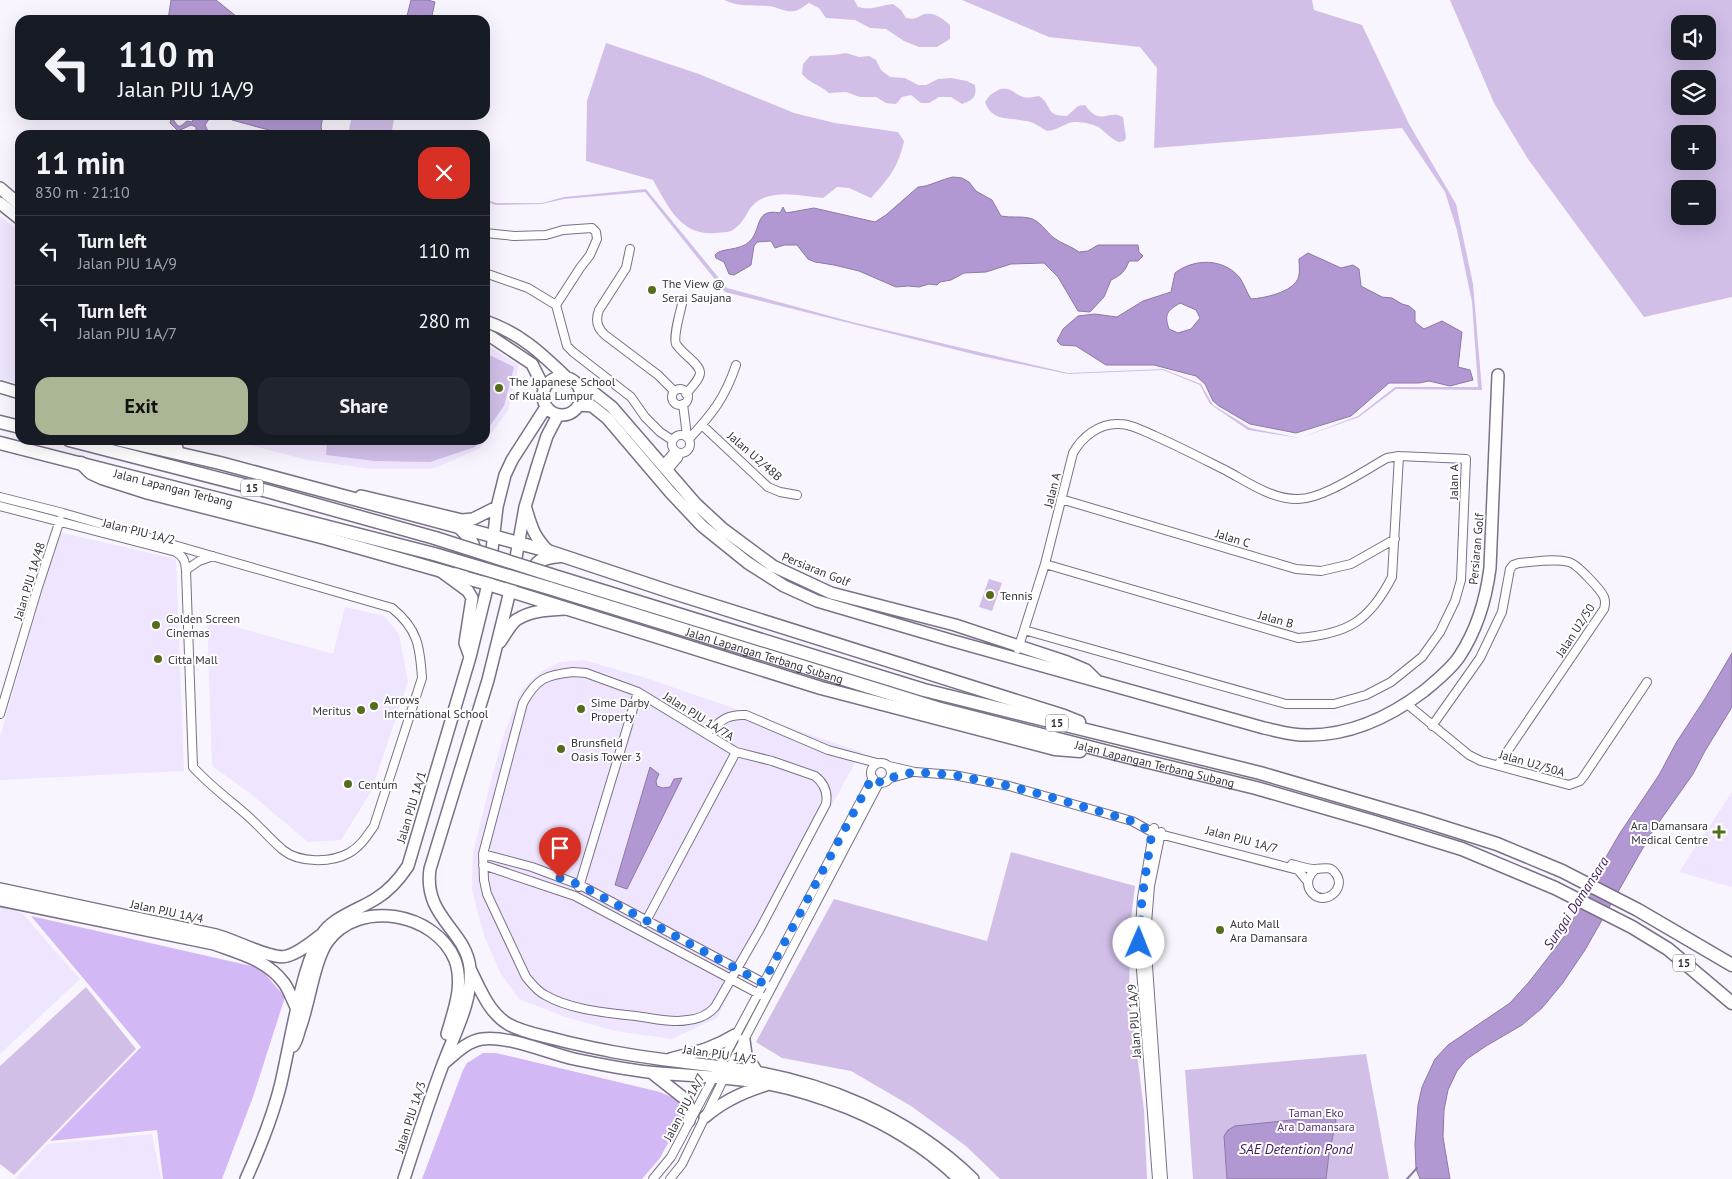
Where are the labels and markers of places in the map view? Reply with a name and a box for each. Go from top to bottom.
place label: The View @ Serai Saujana [662,276,731,305]
marker: The View @ Serai Saujana [646,284,658,296]
place label: The Japanese School of Kuala Lumpur [509,374,616,403]
marker: The Japanese School of Kuala Lumpur [493,382,505,394]
place label: Tennis [1000,588,1033,603]
marker: Tennis [984,589,996,601]
place label: Golden Screen Cinemas [166,611,240,640]
marker: Golden Screen Cinemas [150,619,162,631]
place label: Citta Mall [168,652,218,667]
marker: Citta Mall [152,653,164,665]
place label: Arrows International School [384,692,489,721]
place label: Sime Darby Property [591,695,650,724]
marker: Arrows International School [368,700,380,712]
place label: Meritus [313,703,351,718]
marker: Sime Darby Property [575,703,587,715]
marker: Meritus [355,704,367,716]
place label: Brunsfield Oasis Tower 3 [571,735,641,764]
marker: Brunsfield Oasis Tower 3 [555,743,567,755]
place label: Centum [358,777,397,792]
marker: Centum [342,778,354,790]
place label: Ara Damansara Medical Centre [1631,818,1708,847]
marker: Ara Damansara Medical Centre [1712,825,1726,839]
pin [539,827,581,878]
place label: Auto Mall Ara Damansara [1230,916,1307,945]
marker: Auto Mall Ara Damansara [1214,924,1226,936]

